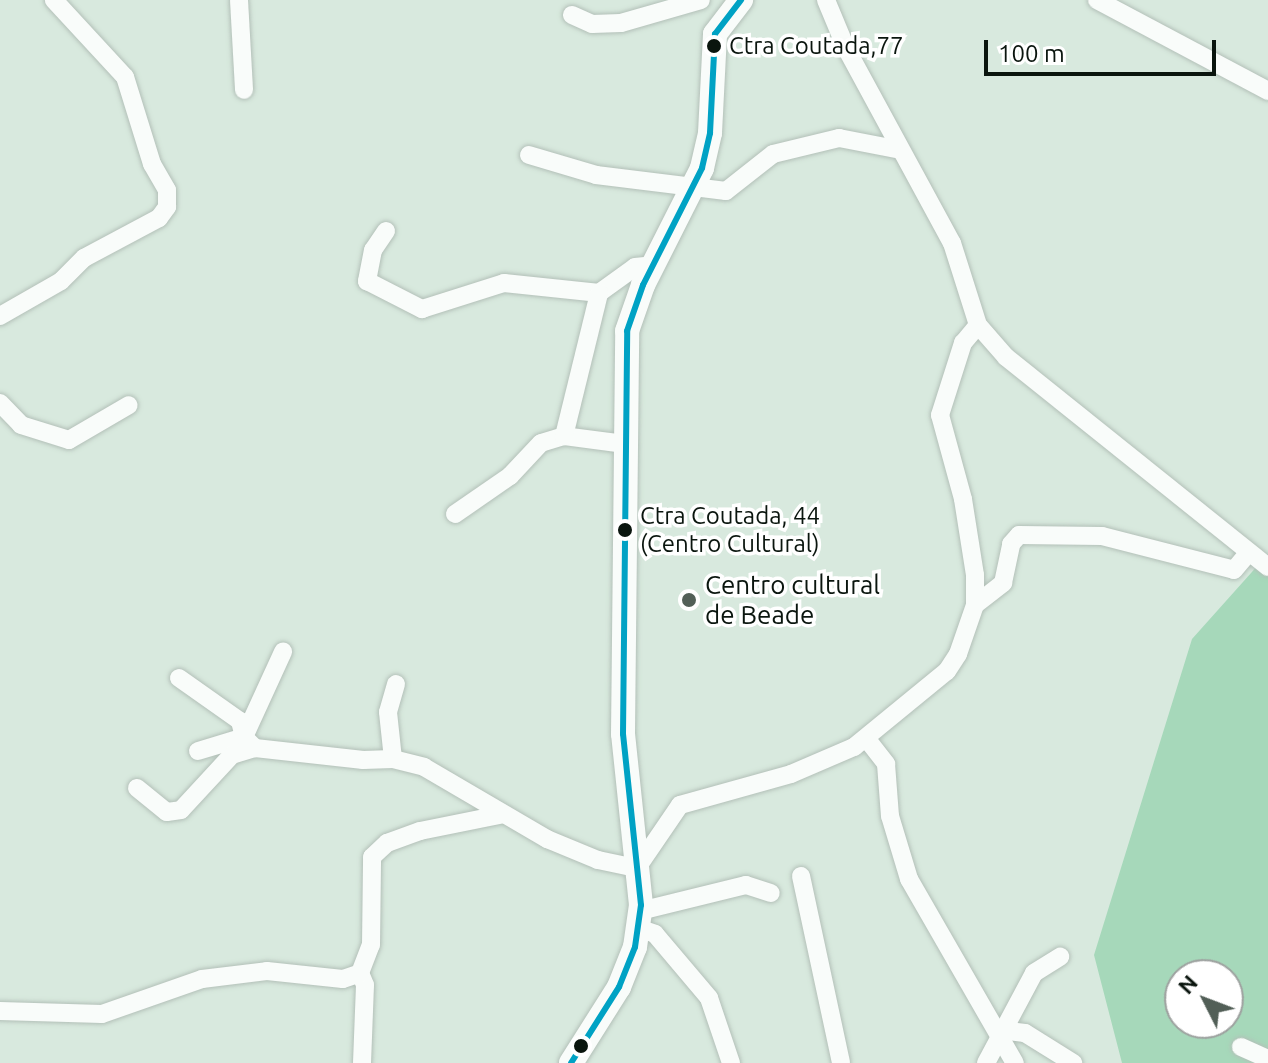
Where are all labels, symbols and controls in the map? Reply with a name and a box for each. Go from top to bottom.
scale bar [988,24,1220,74]
place label: Ctra Coutada,77 [729,32,904,60]
marker: Ctra Coutada,77 [706,38,722,54]
text: 100 m [998,40,1065,67]
place label: Ctra Coutada, 44 (Centro Cultural) [640,502,820,558]
marker: Ctra Coutada, 44 (Centro Cultural) [617,522,633,538]
place label: Centro cultural de Beade [705,569,880,630]
marker: Centro cultural de Beade [680,591,698,609]
north arrow [1164,959,1244,1039]
text: N [1172,969,1202,998]
unlabelled marker [573,1038,589,1054]

